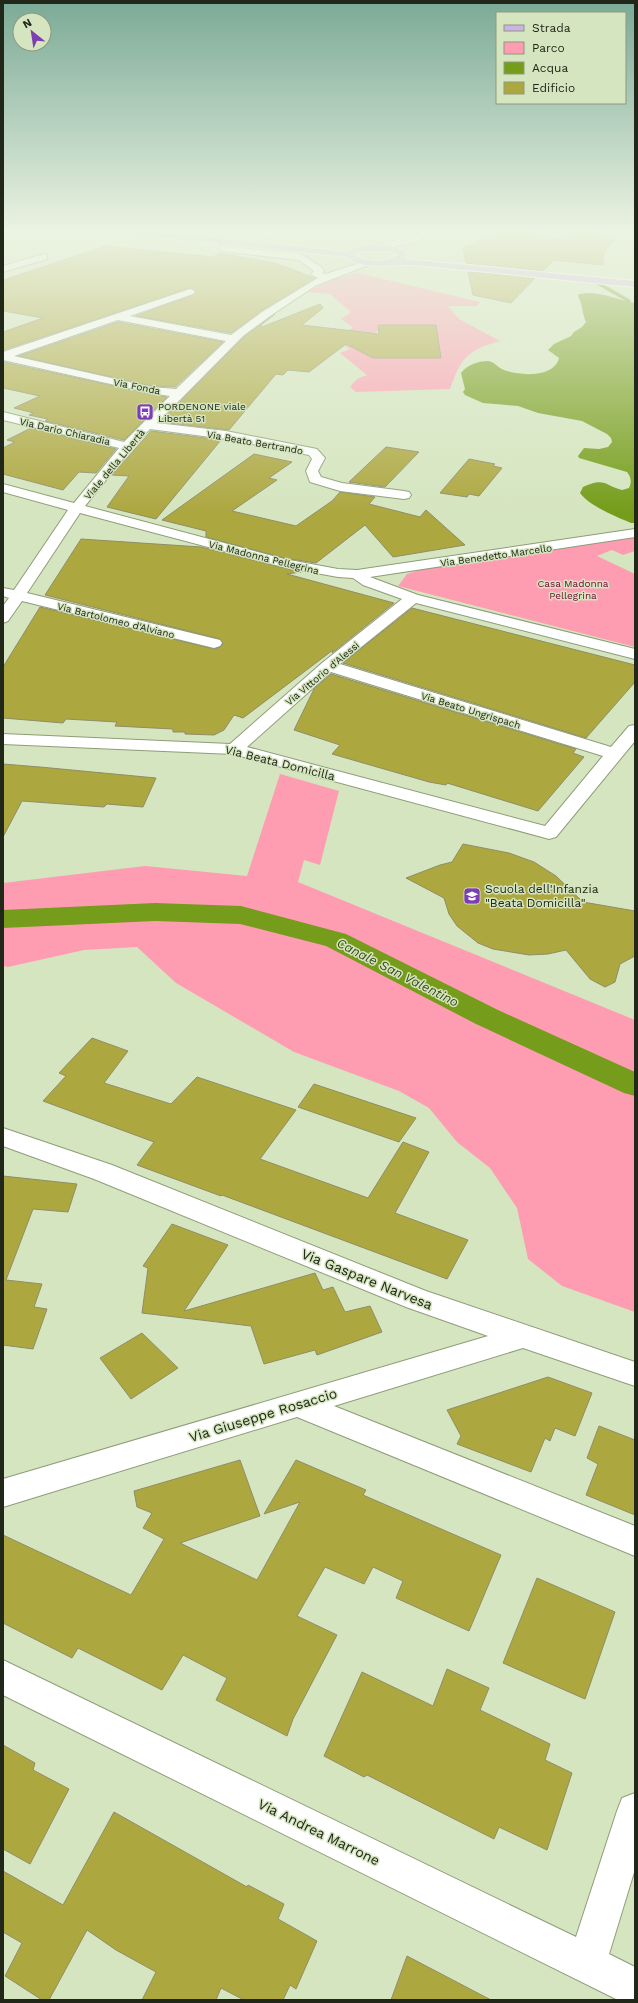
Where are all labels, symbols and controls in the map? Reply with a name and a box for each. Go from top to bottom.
north arrow [12,12,52,52]
legend [496,12,626,104]
text: N [20,16,34,31]
text: Strada [532,21,571,35]
text: Parco [532,41,565,55]
text: Acqua [532,61,568,75]
text: Edificio [532,81,575,95]
street label: Via Fonda [112,377,162,397]
place label: PORDENONE viale Libertà 51 [158,401,246,424]
bus stop icon: PORDENONE viale Libertà 51 [135,402,155,422]
street label: Via Dario Chiaradia [19,416,112,447]
street label: Viale della Libertà [82,427,147,502]
street label: Via Beato Bertrando [206,429,304,456]
street label: Via Madonna Pellegrina [208,538,320,577]
street label: Via Benedetto Marcello [439,542,553,569]
park label: Casa Madonna Pellegrina [537,578,609,601]
street label: Via Bartolomeo d'Alviano [56,601,176,640]
street label: Via Vittorio d'Alessi [283,639,361,707]
street label: Via Beato Ungrispach [420,690,522,731]
street label: Via Beata Domicilla [223,743,337,784]
place label: Scuola dell'Infanzia "Beata Domicilla" [485,882,599,910]
school or university icon: Scuola dell'Infanzia "Beata Domicilla" [462,886,482,906]
water label: Canale San Valentino [334,935,461,1010]
street label: Via Gaspare Narvesa [299,1245,435,1313]
street label: Via Giuseppe Rosaccio [187,1385,339,1445]
street label: Via Andrea Marrone [256,1796,382,1868]

